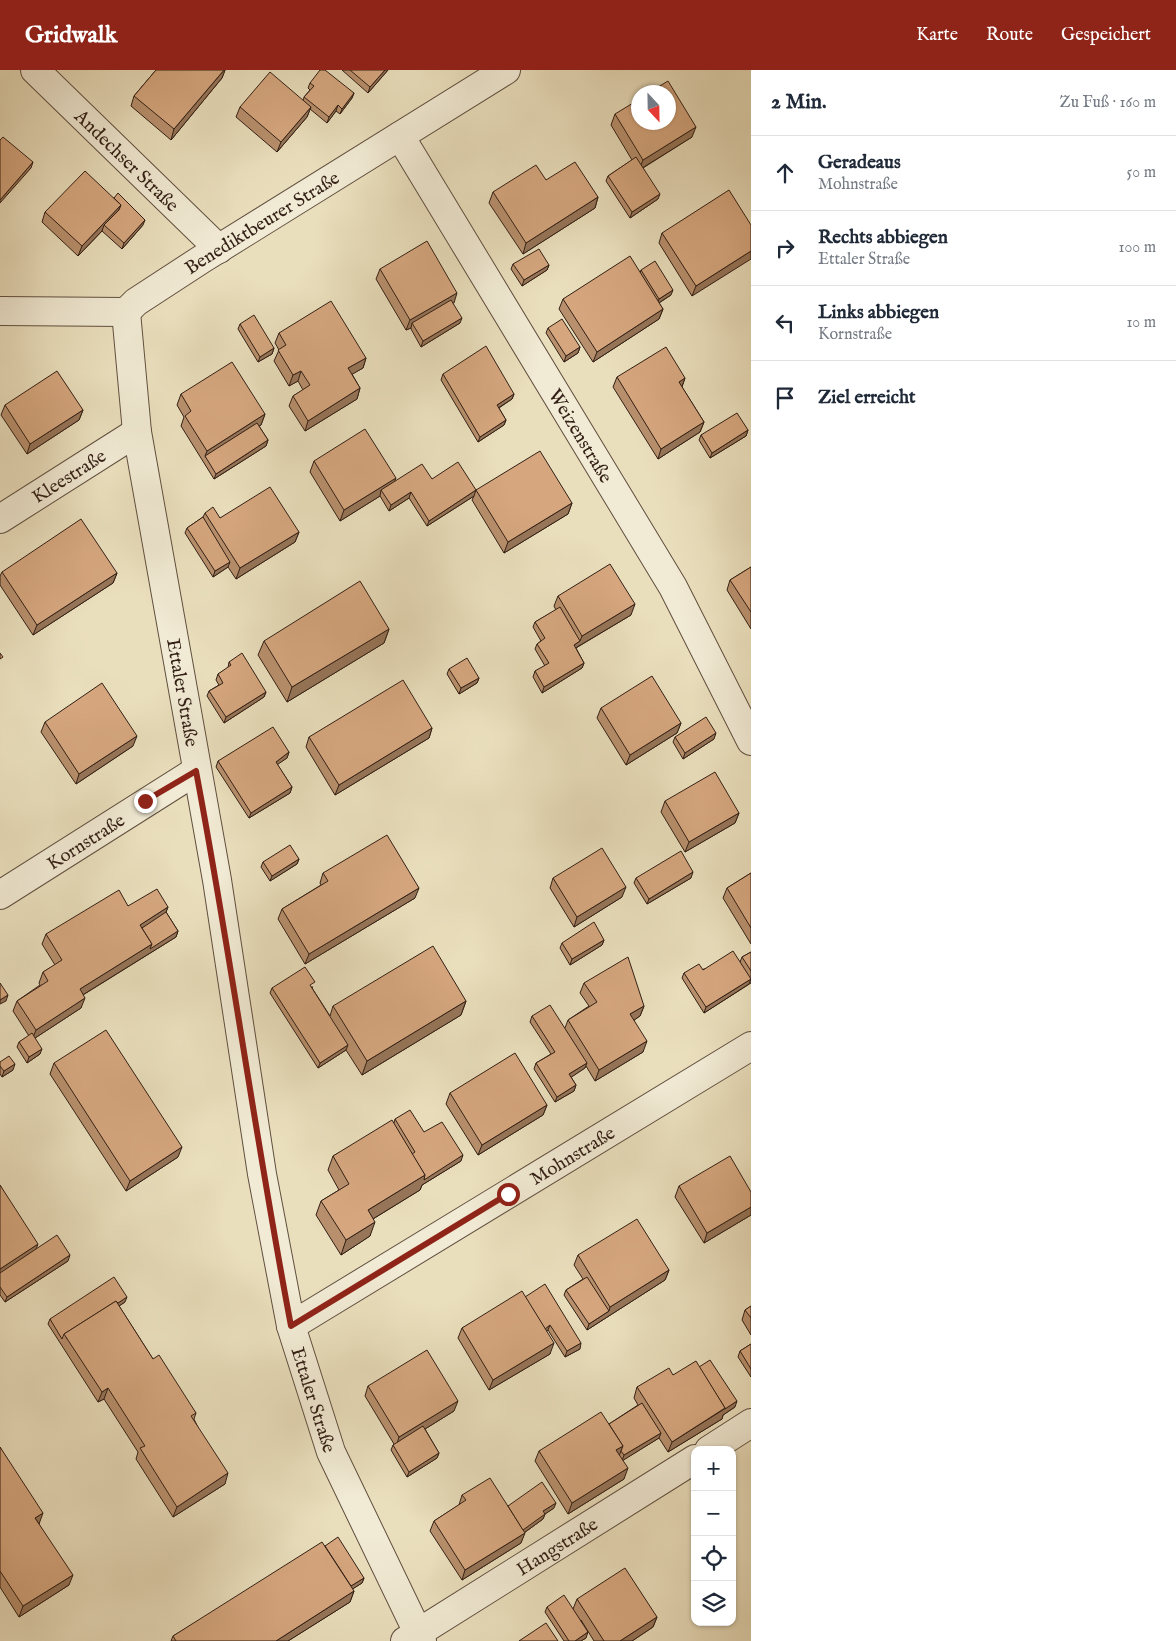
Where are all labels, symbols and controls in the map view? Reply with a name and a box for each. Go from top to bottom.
text: Gridwalk [25,20,117,51]
text: Karte [916,24,958,47]
text: Route [986,24,1033,47]
text: Gespeichert [1061,24,1151,47]
north arrow [631,85,676,130]
text: 2 Min. [771,89,827,116]
text: Zu Fuß · 160 m [1059,93,1156,113]
street label: Andechser Straße [68,104,184,218]
text: Geradeaus [818,151,901,175]
icon: ahead [771,159,799,187]
text: 50 m [1127,163,1156,183]
street label: Benediktbeurer Straße [181,166,345,281]
text: Mohnstraße [818,175,898,195]
text: Rechts abbiegen [818,226,948,250]
icon: right [771,234,799,262]
text: 100 m [1119,238,1156,258]
text: Ettaler Straße [818,250,910,270]
text: Links abbiegen [818,301,939,325]
icon: left [771,309,799,337]
text: 10 m [1126,313,1156,333]
text: Kornstraße [818,325,892,345]
icon: arrive [771,384,799,412]
street label: Weizenstraße [542,385,617,488]
text: Ziel erreicht [818,386,916,410]
street label: Kleestraße [28,445,111,510]
street label: Ettaler Straße [160,637,203,749]
route end [134,790,157,813]
street label: Kornstraße [43,809,130,876]
street label: Mohnstraße [526,1122,620,1192]
route start [497,1183,520,1206]
street label: Ettaler Straße [284,1344,341,1456]
map controls [691,1446,736,1626]
button: + [691,1446,736,1491]
button: − [691,1491,736,1536]
street label: Hangstraße [512,1513,603,1582]
button: locate [691,1536,736,1581]
button: layers [691,1581,736,1626]

